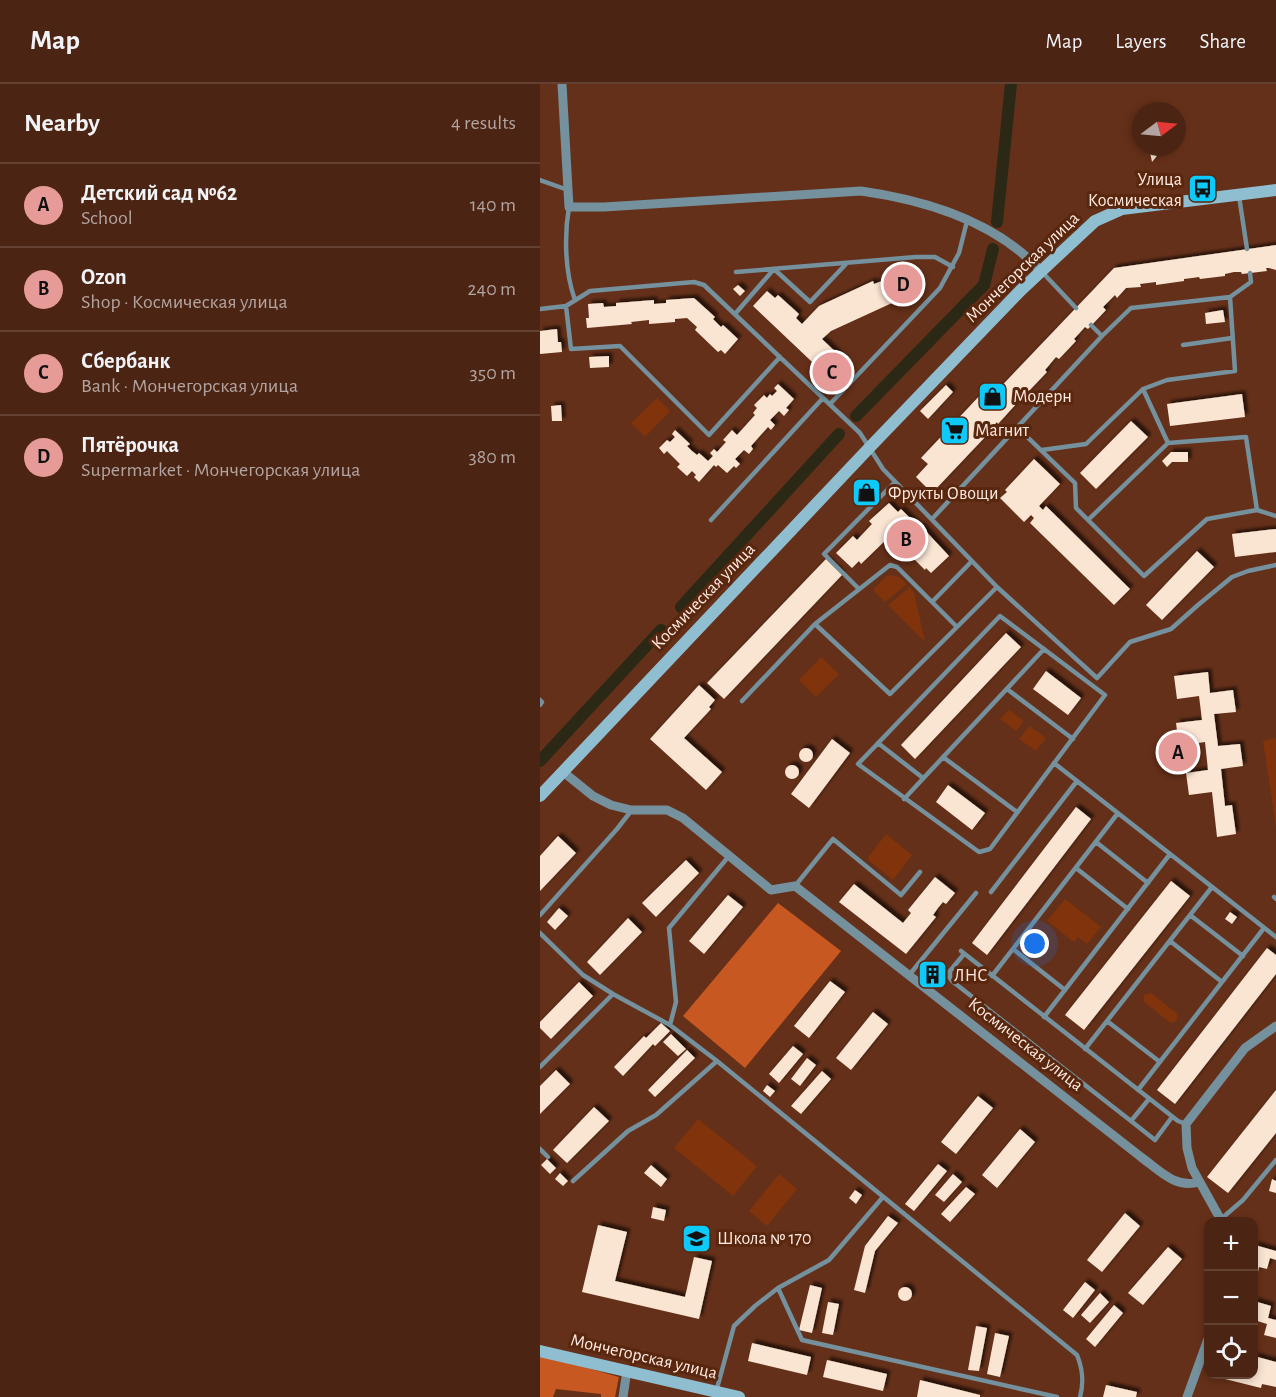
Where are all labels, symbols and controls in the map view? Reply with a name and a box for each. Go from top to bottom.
text: Map [30,27,80,55]
text: Map [1046,31,1082,52]
text: Layers [1115,31,1166,52]
text: Share [1199,31,1246,52]
north arrow [1132,102,1186,156]
text: Nearby [24,110,100,136]
text: 4 results [451,113,516,133]
place label: Улица Космическая [1088,171,1182,210]
bus stop icon: Улица Космическая [1187,173,1219,205]
text: Детский сад №62 [81,182,238,204]
text: A [38,195,50,215]
text: 140 m [470,195,516,215]
text: School [81,208,133,228]
street label: Мончегорская улица [962,209,1083,326]
pin: D [884,262,922,306]
text: Ozon [81,266,127,288]
text: B [38,279,49,299]
text: 240 m [467,279,516,299]
text: Shop · Космическая улица [81,292,288,312]
text: Сбербанк [81,350,171,372]
pin: C [812,350,852,394]
text: C [38,363,49,383]
text: 350 m [470,363,516,383]
text: Bank · Мончегорская улица [81,376,298,396]
shop icon: Модерн [976,380,1008,412]
place label: Модерн [1013,388,1072,406]
supermarket icon: Магнит [938,414,970,446]
place label: Магнит [975,422,1030,440]
text: Пятёрочка [81,434,179,456]
text: D [37,447,50,467]
text: 380 m [468,447,516,467]
text: Supermarket · Мончегорская улица [81,460,360,480]
shop icon: Фрукты Овощи [851,477,883,509]
place label: Фрукты Овощи [888,485,998,503]
pin: B [886,516,926,562]
street label: Космическая улица [649,540,759,653]
pin: A [1158,730,1198,774]
your location [1020,929,1049,958]
building icon: ЛНС [917,959,949,991]
place label: ЛНС [954,967,987,985]
street label: Космическая улица [965,995,1086,1095]
map controls [1204,1217,1258,1379]
button: + [1204,1217,1258,1271]
school or university icon: Школа № 170 [680,1222,712,1254]
place label: Школа № 170 [717,1230,812,1248]
button: − [1204,1271,1258,1325]
button: locate [1204,1325,1258,1379]
street label: Мончегорская улица [569,1331,719,1383]

